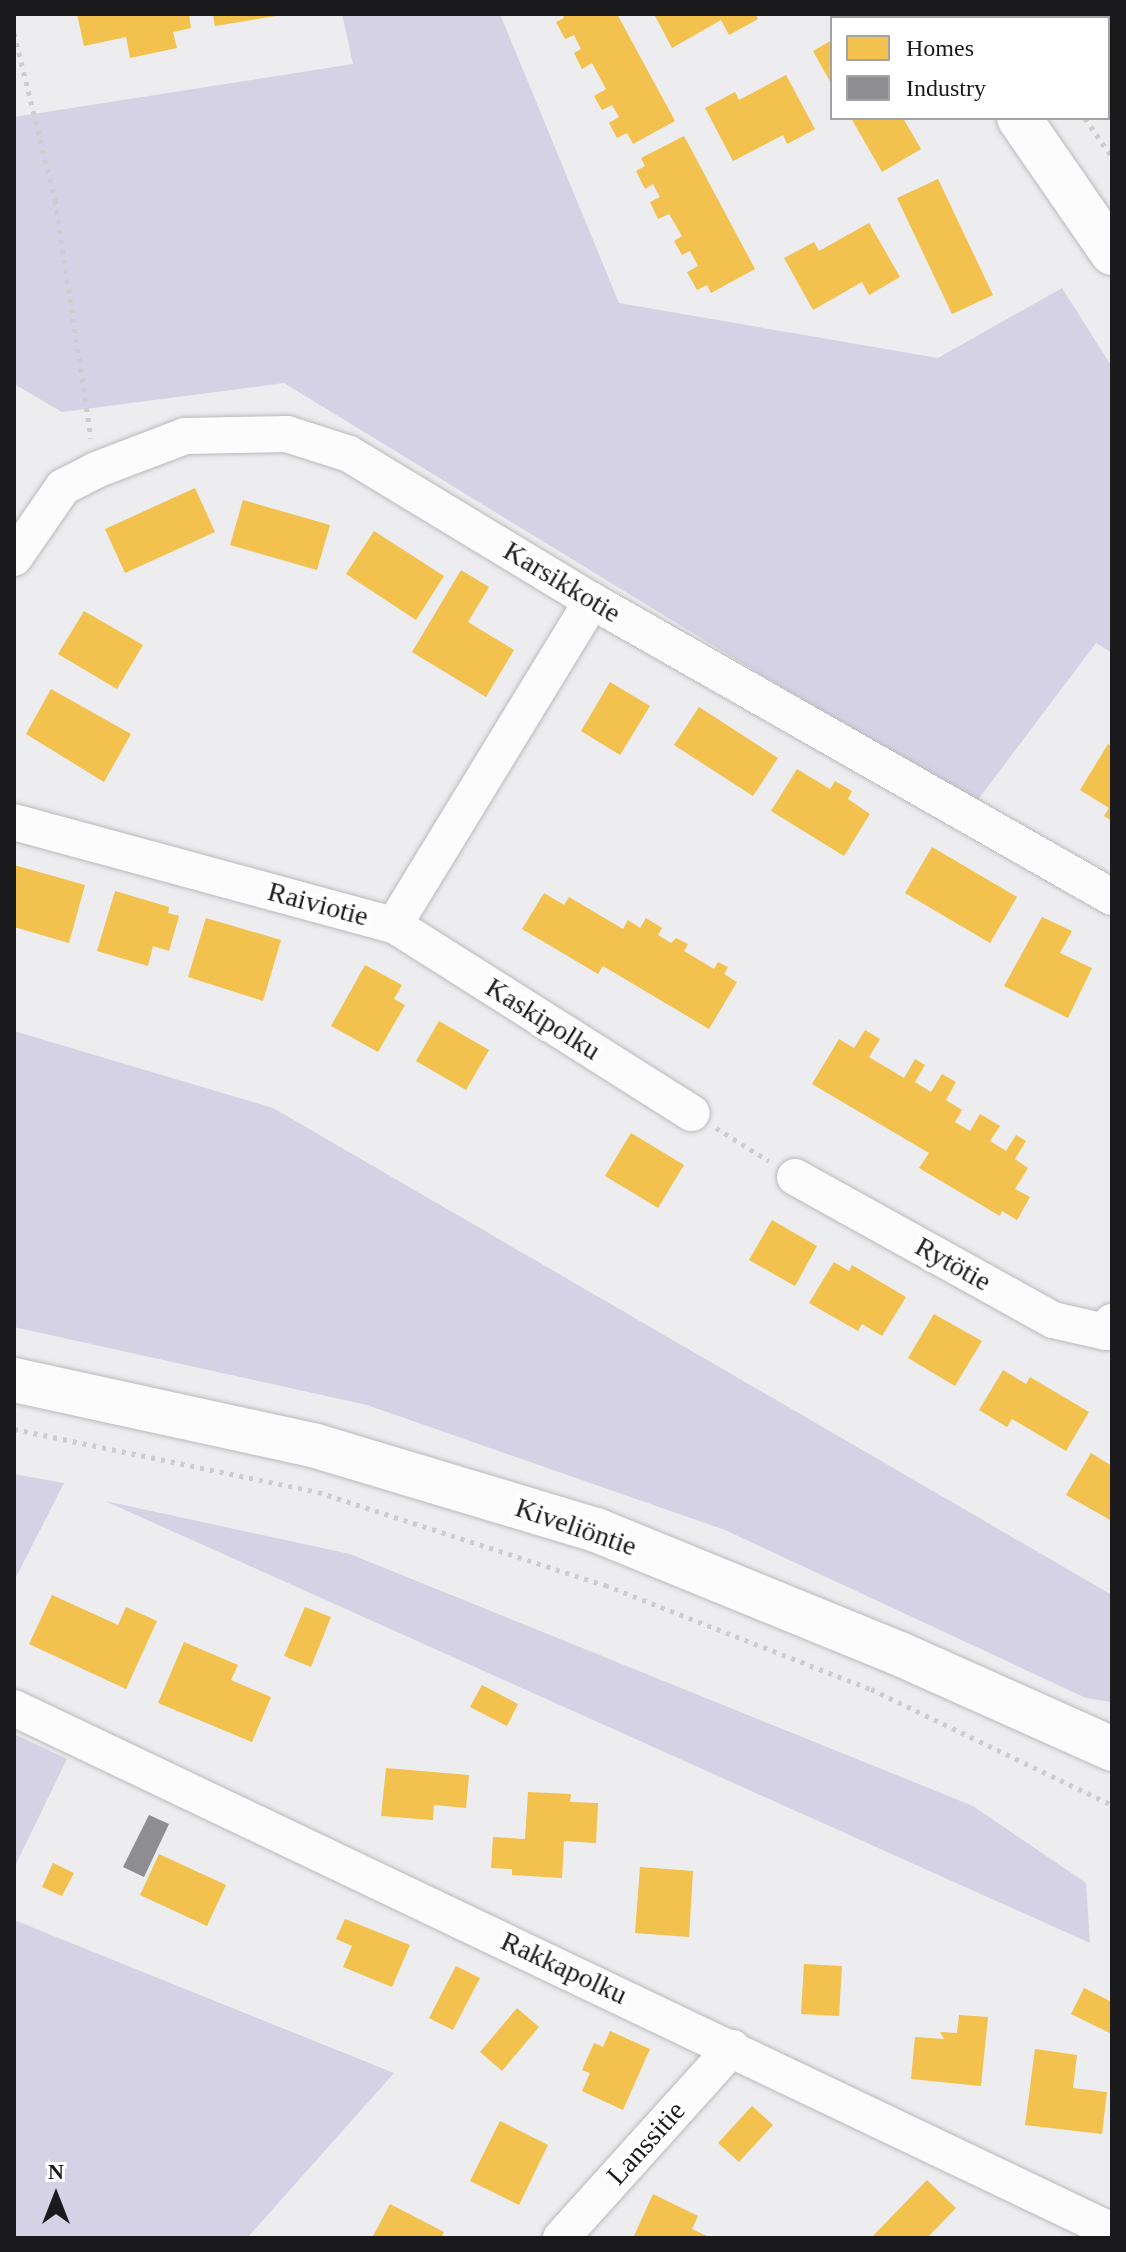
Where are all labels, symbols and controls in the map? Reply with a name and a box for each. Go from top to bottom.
legend [830,16,1110,120]
text: Homes [906,35,974,61]
text: Industry [906,75,986,101]
street label: Karsikkotie [497,534,627,630]
street label: Raiviotie [264,874,372,934]
street label: Kaskipolku [479,971,607,1067]
street label: Rytötie [909,1230,997,1298]
street label: Kiveliöntie [511,1491,641,1563]
street label: Rakkapolku [496,1924,632,2012]
street label: Lanssitie [600,2094,692,2192]
north arrow [16,2156,96,2236]
text: N [48,2159,64,2184]

